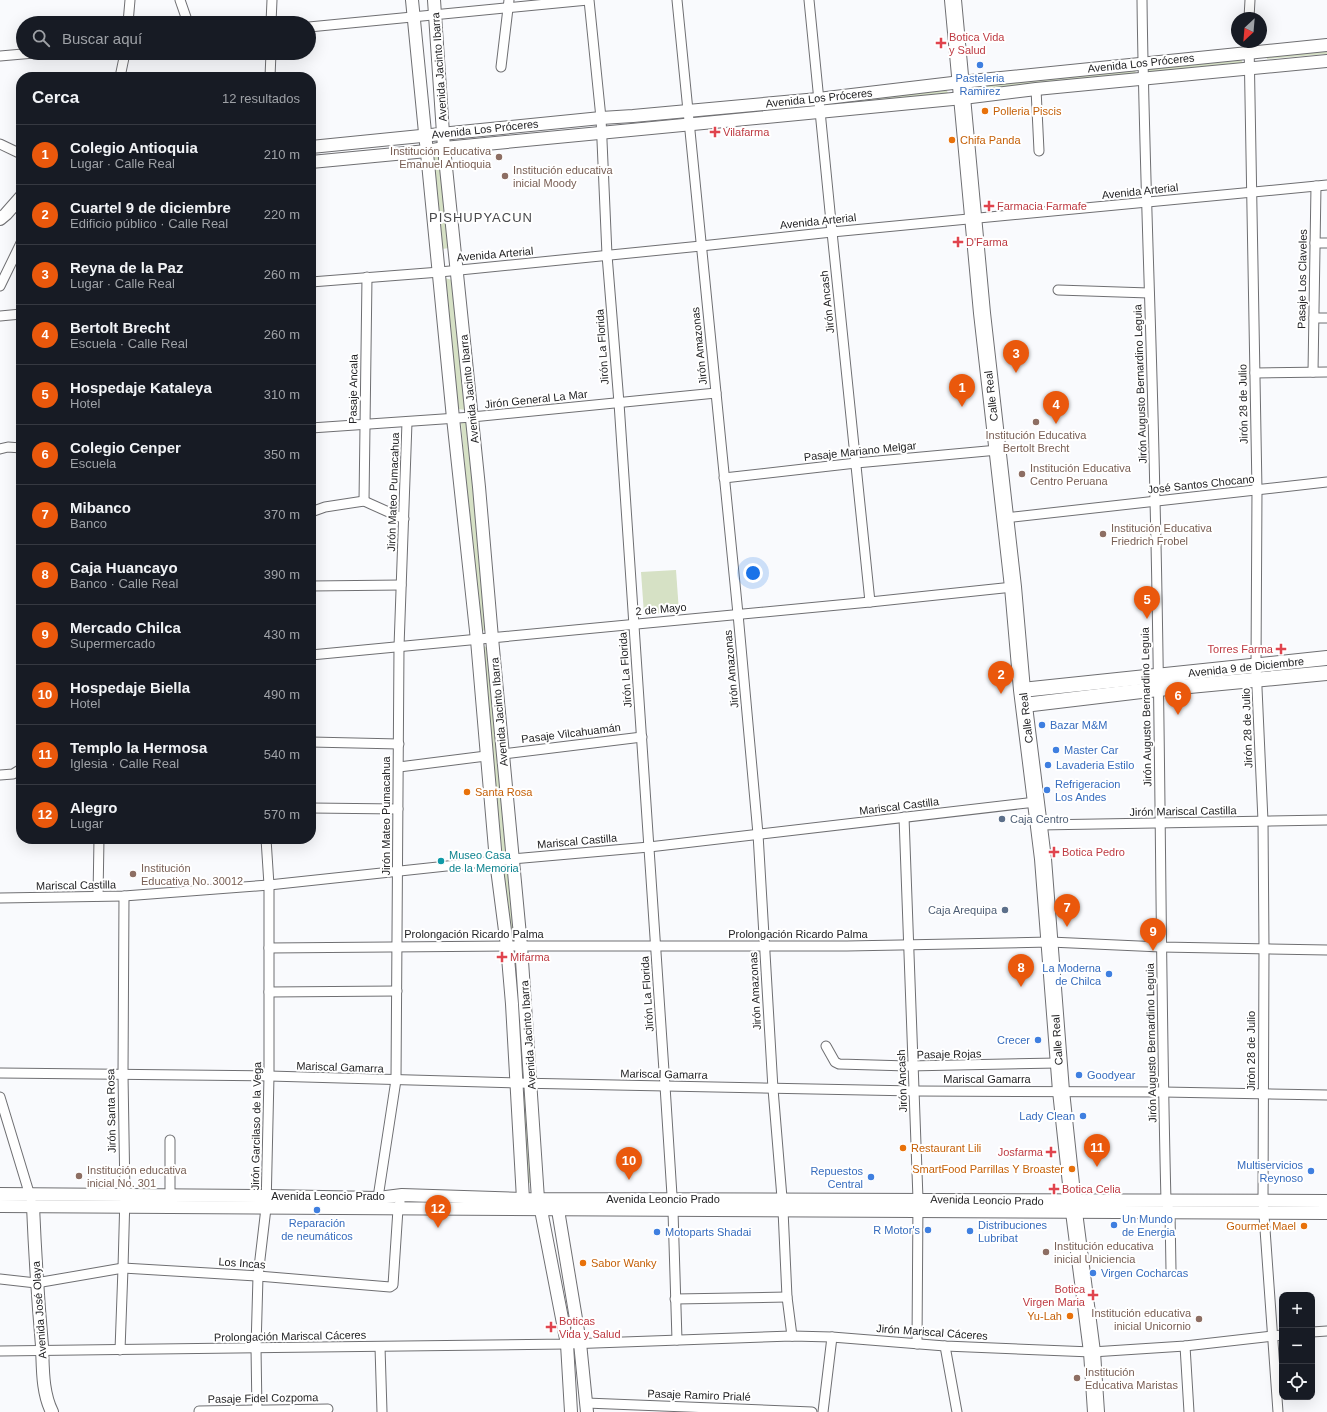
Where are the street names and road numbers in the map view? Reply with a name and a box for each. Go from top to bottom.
street label: Avenida Jacinto Ibarra [429,11,449,122]
street label: Avenida Los Próceres [1087,51,1196,75]
street label: Avenida Los Próceres [765,86,874,110]
street label: Avenida Los Próceres [431,117,540,141]
street label: Avenida Arterial [1101,181,1179,201]
street label: Avenida Arterial [779,211,857,231]
street label: Pasaje Los Claveles [1295,229,1309,329]
street label: Avenida Arterial [456,245,534,263]
street label: Jirón Ancash [818,270,836,334]
street label: Jirón Augusto Bernardino Leguia [1131,303,1149,464]
street label: Jirón Amazonas [689,306,709,386]
street label: Jirón La Florida [593,308,611,385]
street label: Avenida Jacinto Ibarra [457,333,481,444]
street label: Pasaje Ancala [346,353,360,424]
street label: Jirón 28 de Julio [1236,364,1250,444]
street label: Calle Real [982,370,1000,422]
street label: Jirón General La Mar [484,388,588,410]
street label: Jirón Mateo Pumacahua [385,431,401,552]
street label: Pasaje Mariano Melgar [803,439,917,463]
street label: José Santos Chocano [1147,472,1255,496]
street label: 2 de Mayo [635,601,687,617]
street label: Jirón Augusto Bernardino Leguia [1139,626,1153,787]
street label: Jirón Amazonas [722,629,740,709]
street label: Jirón La Florida [616,631,634,708]
street label: Avenida 9 de Diciembre [1187,655,1305,679]
street label: Avenida Jacinto Ibarra [488,656,510,767]
street label: Jirón 28 de Julio [1240,688,1254,768]
street label: Calle Real [1017,692,1035,744]
street label: Pasaje Vilcahuamán [521,721,621,745]
street label: Jirón Mateo Pumacahua [380,756,392,876]
street label: Mariscal Castilla [859,795,940,817]
street label: Jirón Mariscal Castilla [1129,804,1237,818]
street label: Mariscal Castilla [537,831,618,850]
street label: Mariscal Castilla [36,878,117,892]
street label: Prolongación Ricardo Palma [404,928,545,940]
street label: Prolongación Ricardo Palma [728,928,869,940]
street label: Jirón Amazonas [747,951,763,1030]
street label: Jirón La Florida [638,955,656,1032]
street label: Jirón Augusto Bernardino Leguia [1144,962,1158,1123]
street label: Avenida Jacinto Ibarra [518,979,538,1090]
street label: Jirón 28 de Julio [1245,1011,1257,1091]
street label: Calle Real [1049,1014,1065,1066]
street label: Pasaje Rojas [916,1047,982,1061]
street label: Jirón Ancash [895,1049,909,1113]
street label: Mariscal Gamarra [296,1059,385,1075]
street label: Jirón Garcilaso de la Vega [249,1061,263,1190]
street label: Mariscal Gamarra [620,1067,709,1081]
street label: Jirón Santa Rosa [104,1068,118,1153]
street label: Mariscal Gamarra [943,1073,1032,1085]
street label: Avenida Leoncio Prado [271,1190,385,1202]
street label: Avenida Leoncio Prado [606,1193,720,1205]
street label: Avenida Leoncio Prado [930,1193,1044,1207]
street label: Los Incas [218,1255,266,1271]
street label: Avenida José Olaya [30,1260,48,1359]
street label: Jirón Mariscal Cáceres [876,1322,989,1342]
street label: Prolongación Mariscal Cáceres [214,1329,367,1343]
street label: Pasaje Ramiro Prialé [647,1387,751,1403]
street label: Pasaje Fidel Cozpoma [208,1391,319,1405]

